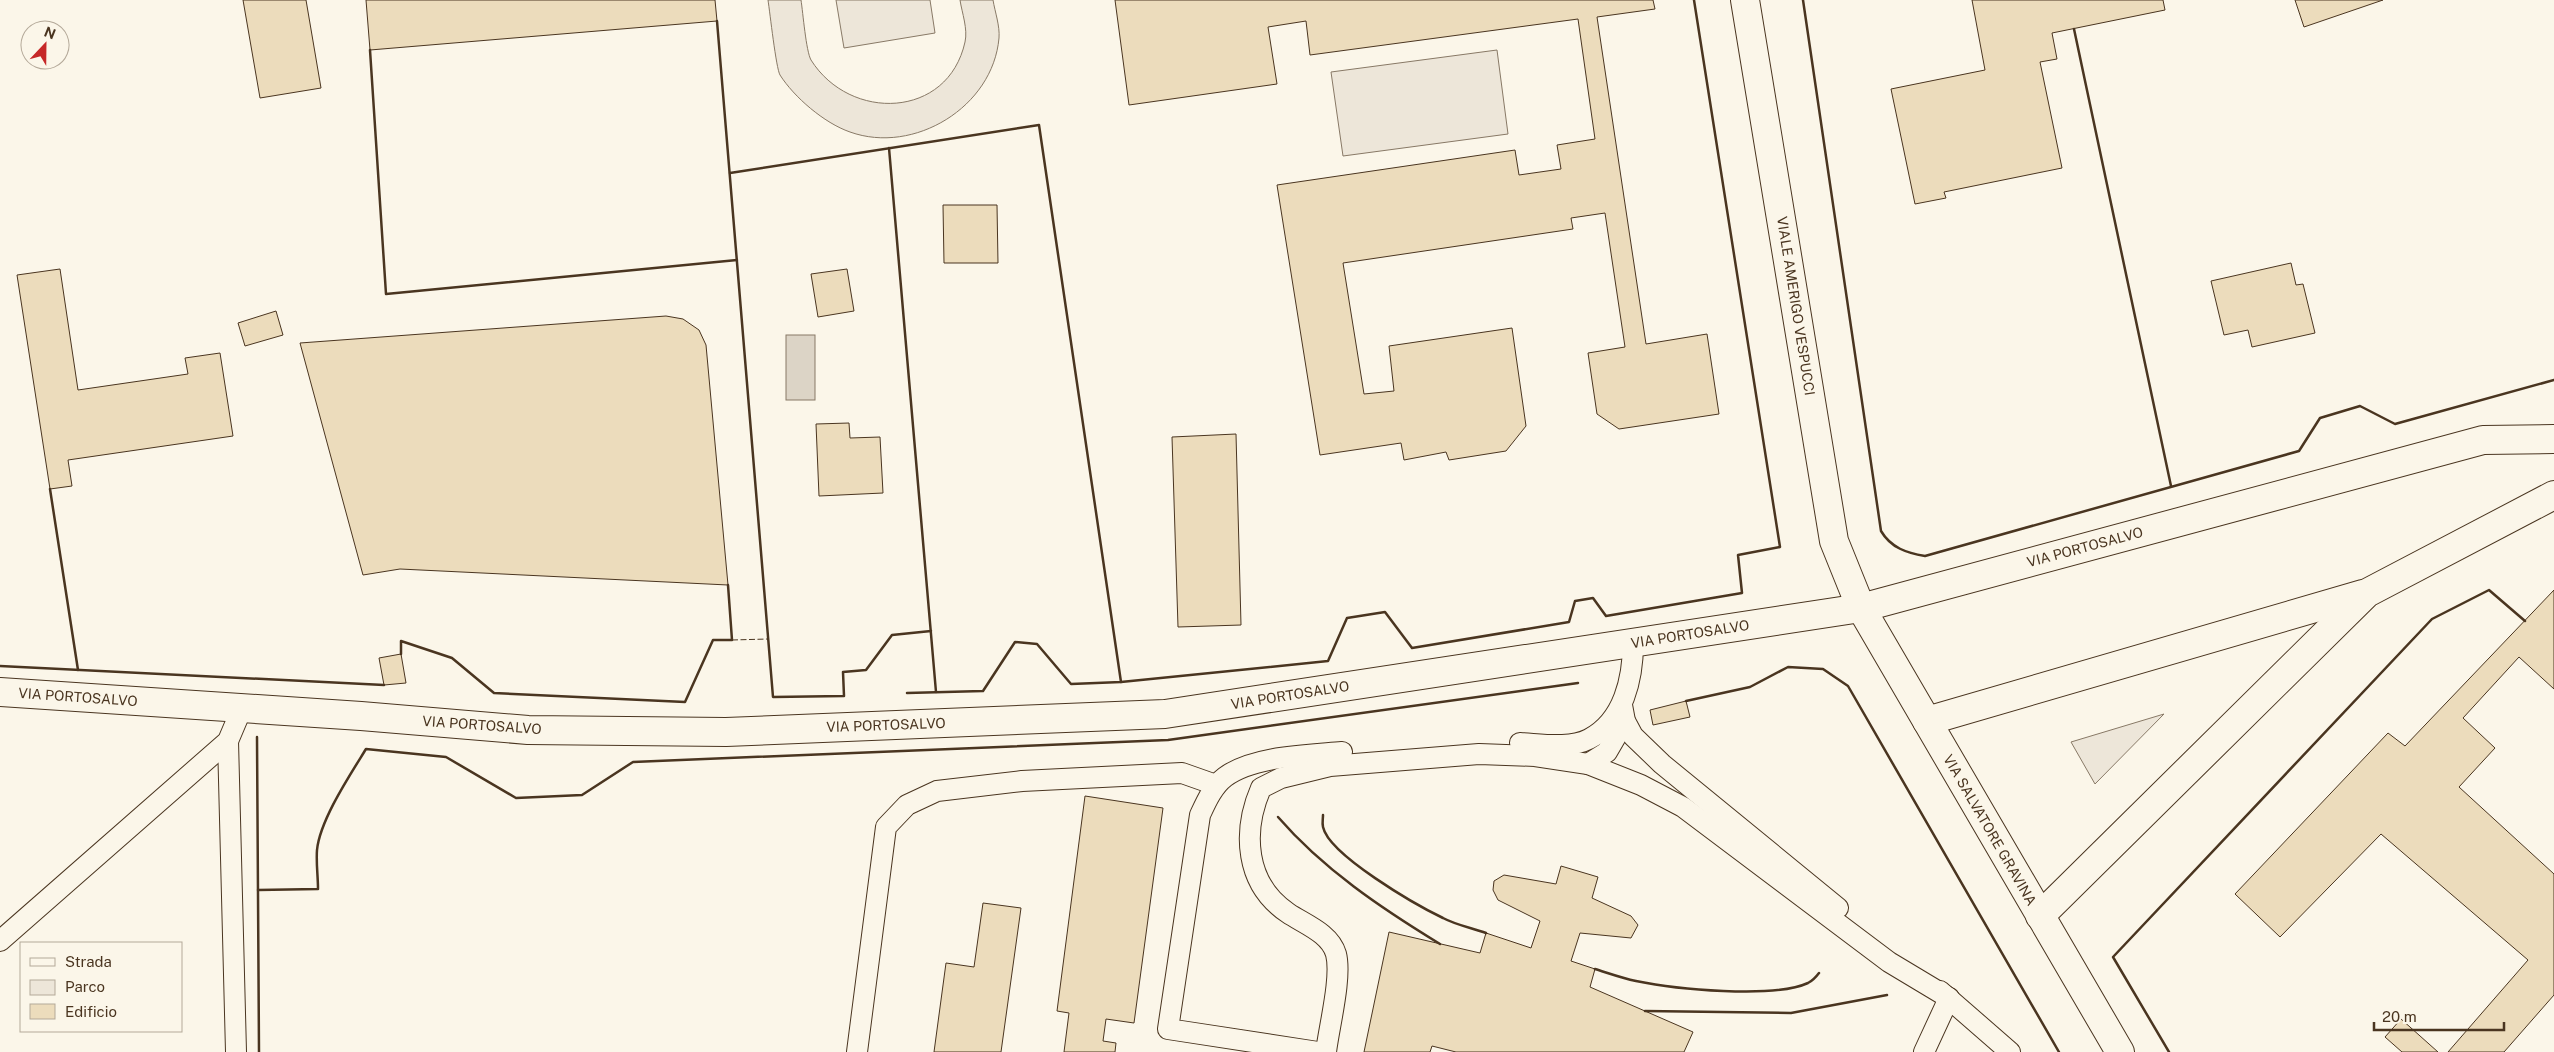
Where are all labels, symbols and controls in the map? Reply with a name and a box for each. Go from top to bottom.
north arrow [20,20,70,70]
text: N [42,23,58,42]
street label: VIALE AMERIGO VESPUCCI [1774,215,1818,397]
street label: VIA PORTOSALVO [2025,524,2145,570]
street label: VIA PORTOSALVO [1630,617,1750,651]
street label: VIA PORTOSALVO [1230,678,1350,712]
street label: VIA PORTOSALVO [18,685,138,709]
street label: VIA PORTOSALVO [422,713,542,737]
street label: VIA PORTOSALVO [826,715,946,735]
street label: VIA SALVATORE GRAVINA [1940,752,2040,908]
legend [20,942,182,1032]
text: Strada [65,953,112,970]
text: Parco [65,978,105,995]
scale bar [2374,1000,2504,1032]
text: Edificio [65,1003,117,1020]
text: 20 m [2382,1008,2417,1025]

